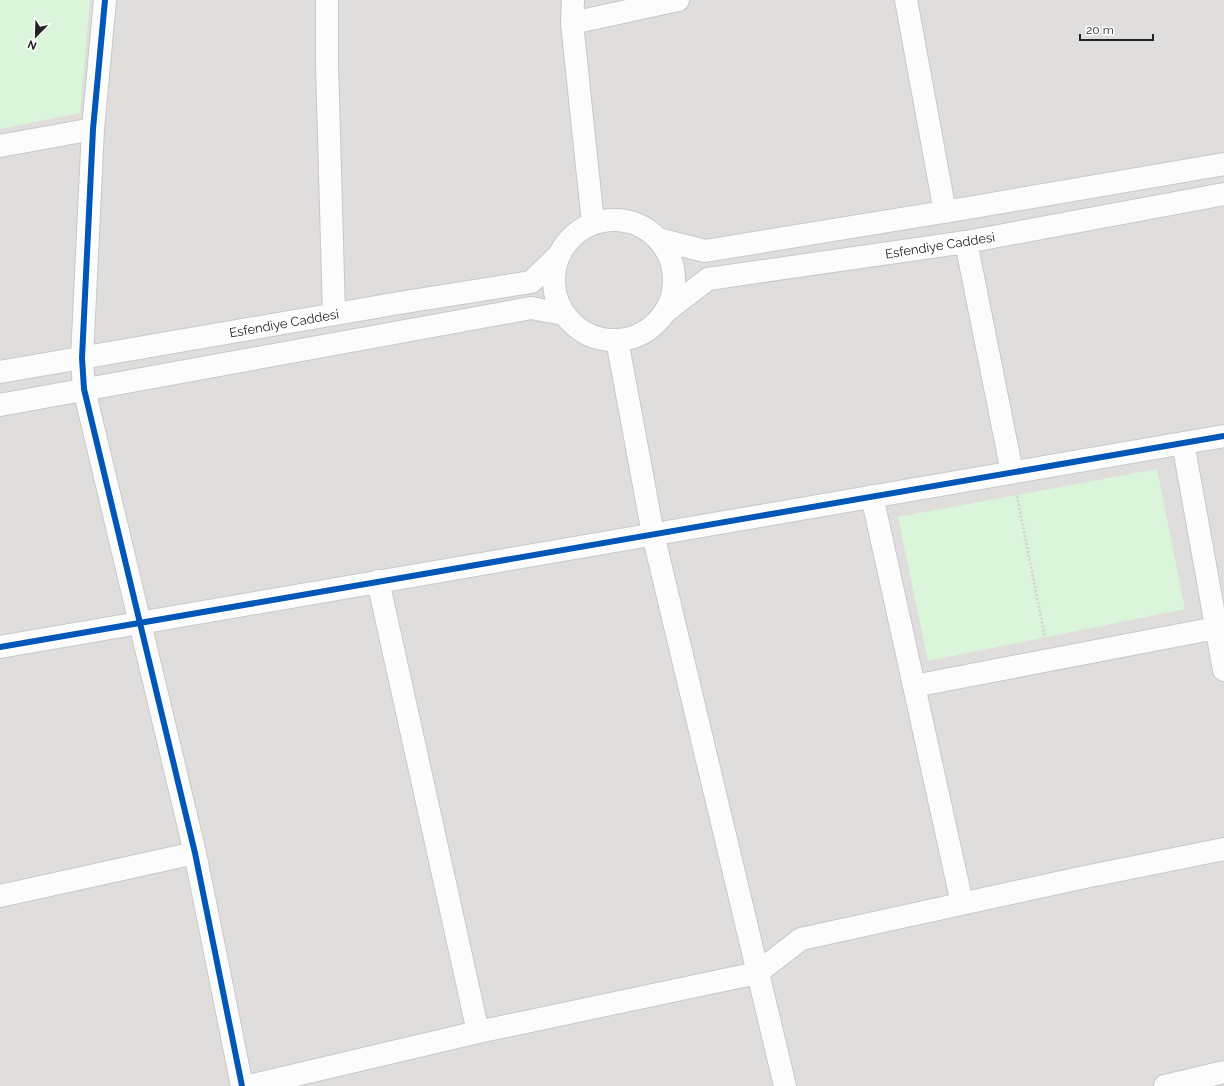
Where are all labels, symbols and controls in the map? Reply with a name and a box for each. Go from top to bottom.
north arrow [16,16,56,56]
scale bar [1080,16,1153,42]
text: 20 m [1086,23,1114,37]
text: N [26,37,39,52]
street label: Esfendiye Caddesi [884,229,996,262]
street label: Esfendiye Caddesi [228,306,340,341]

